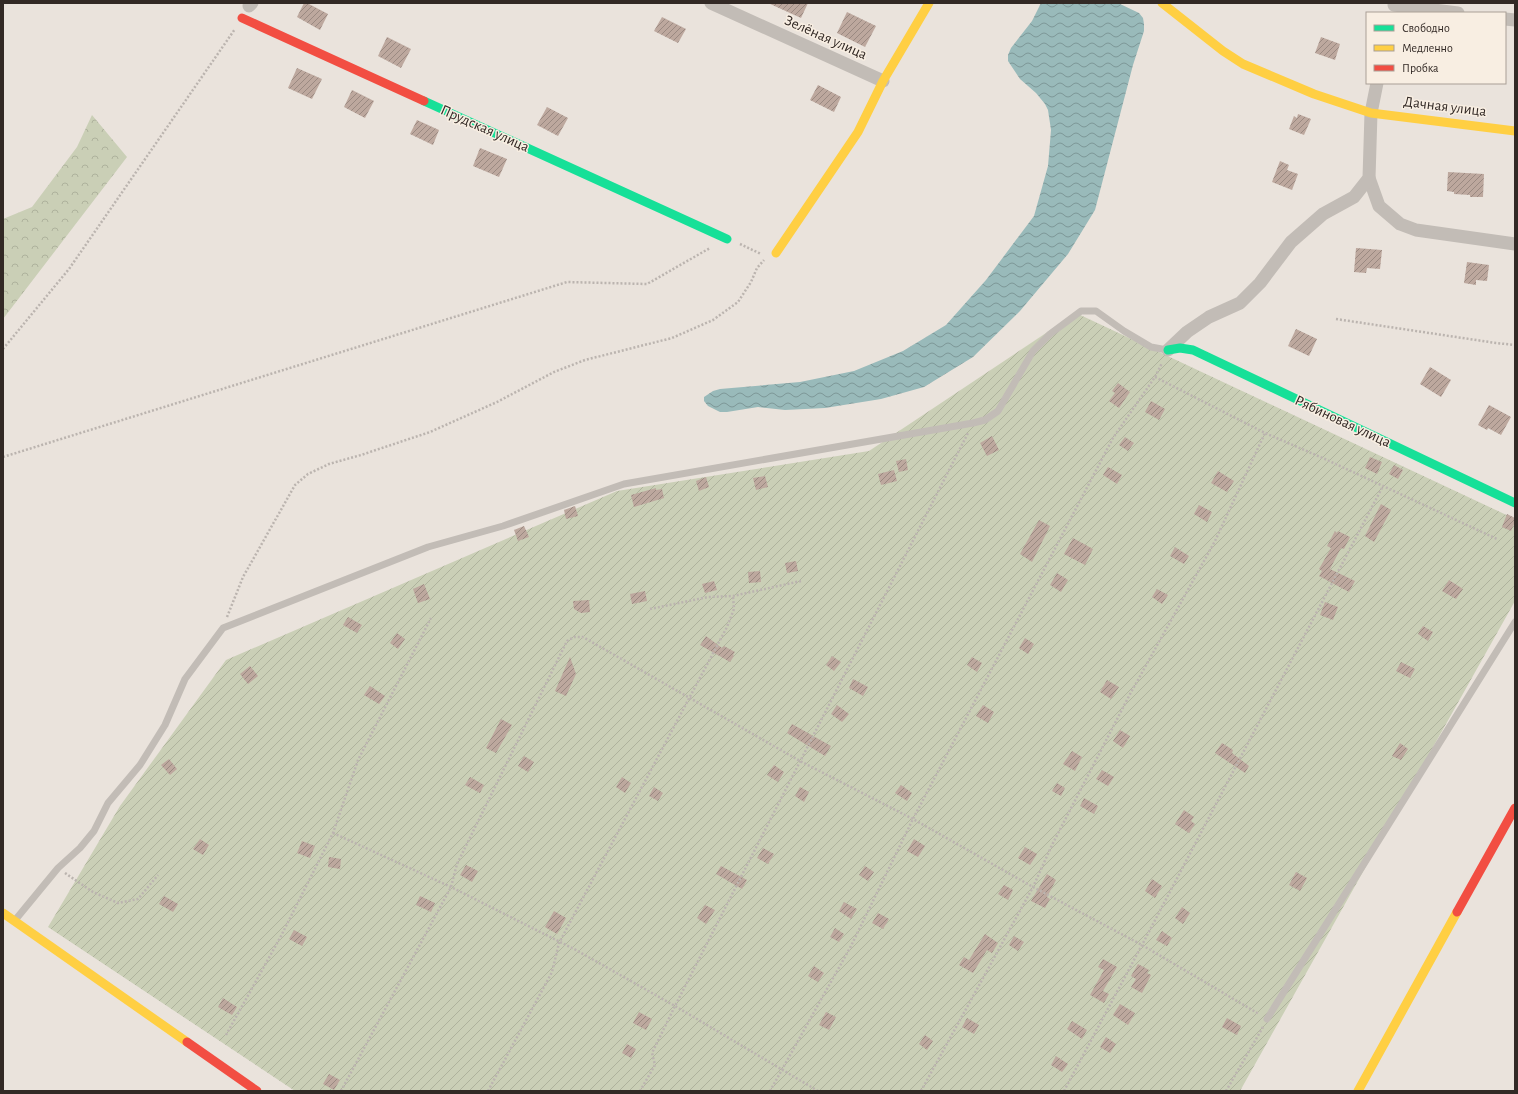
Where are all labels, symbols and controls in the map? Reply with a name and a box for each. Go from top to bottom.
legend [1366,12,1506,84]
street label: Зелёная улица [782,13,869,62]
text: Свободно [1402,22,1450,34]
text: Медленно [1402,42,1453,54]
text: Пробка [1402,62,1439,74]
street label: Дачная улица [1403,94,1487,119]
street label: Прудская улица [438,102,532,155]
street label: Рябиновая улица [1293,393,1393,450]

